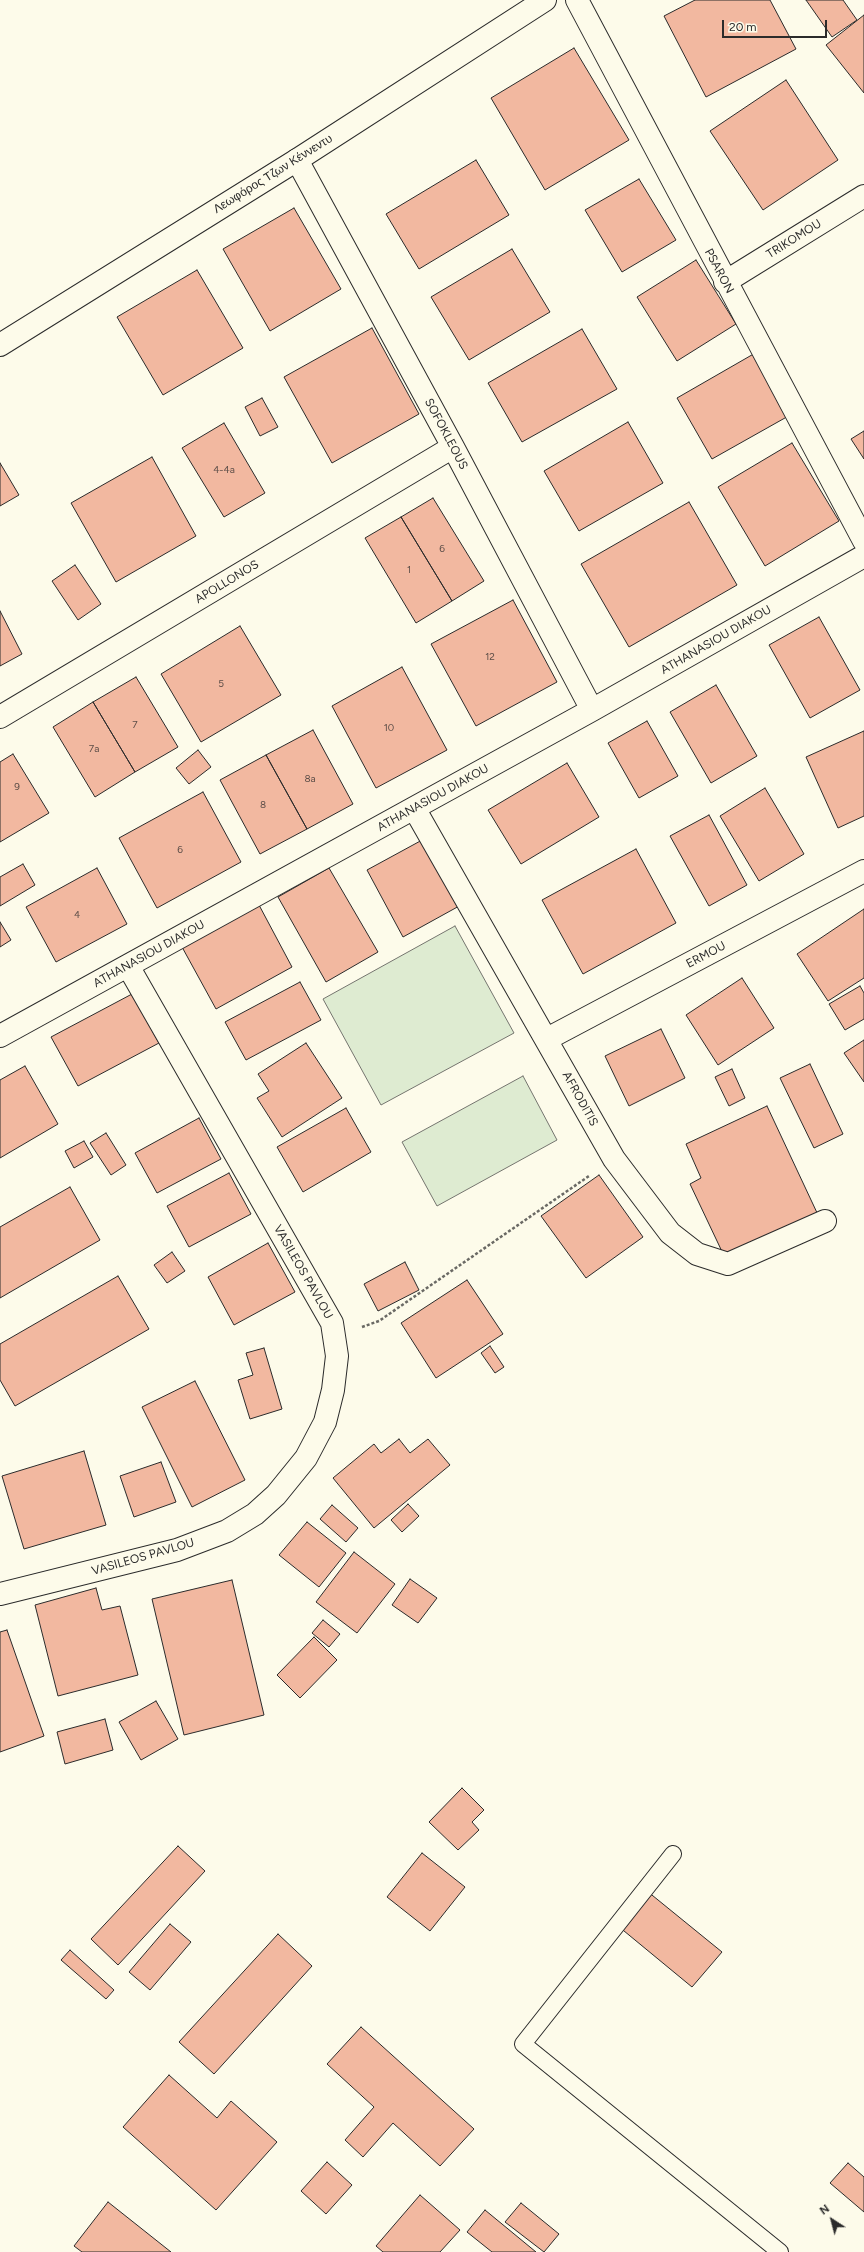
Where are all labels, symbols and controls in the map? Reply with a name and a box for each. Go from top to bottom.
scale bar [724,12,829,38]
text: 20 m [729,20,757,34]
street label: Λεωφόρος Τζων Κέννεντυ [211,131,335,217]
street label: TRIKOMOU [764,216,824,262]
street label: PSARON [701,246,737,296]
street label: SOFOKLEOUS [421,396,471,472]
house number: 4-4a [213,464,235,476]
house number: 6 [439,543,445,555]
street label: APOLLONOS [192,557,262,607]
house number: 1 [407,564,411,576]
street label: ATHANASIOU DIAKOU [658,602,774,678]
house number: 12 [485,651,495,663]
house number: 5 [218,678,224,690]
house number: 7 [132,719,138,731]
house number: 10 [384,722,394,734]
house number: 7a [89,743,99,755]
street label: ATHANASIOU DIAKOU [375,761,491,835]
house number: 8a [304,773,316,785]
house number: 9 [14,781,20,793]
house number: 8 [260,799,266,811]
house number: 6 [177,844,183,856]
house number: 4 [74,909,80,921]
street label: ATHANASIOU DIAKOU [91,917,207,991]
street label: ERMOU [684,939,728,971]
street label: AFRODITIS [559,1069,601,1129]
street label: VASILEOS PAVLOU [270,1222,336,1322]
street label: VASILEOS PAVLOU [90,1535,196,1579]
north arrow [812,2200,852,2240]
text: N [817,2202,832,2218]

